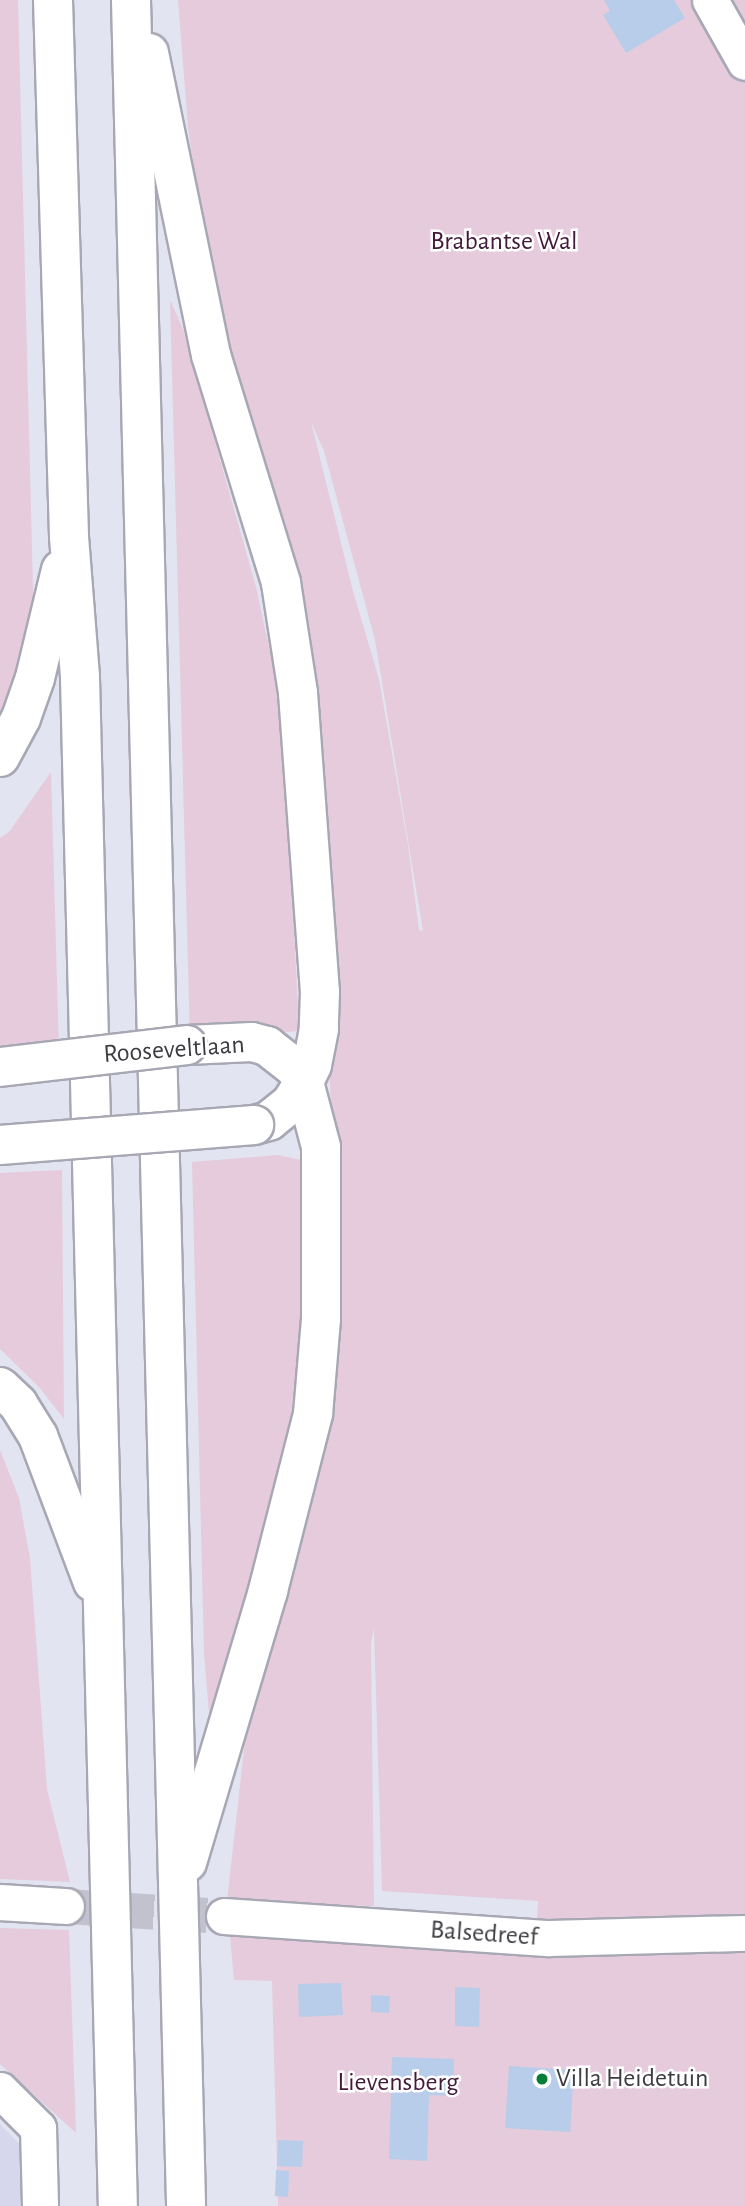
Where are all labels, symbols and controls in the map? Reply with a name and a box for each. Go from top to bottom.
park label: Brabantse Wal [431,226,577,258]
street label: Rooseveltlaan [102,1030,246,1070]
street label: Balsedreef [429,1915,539,1953]
place label: Villa Heidetuin [556,2063,708,2095]
park label: Lievensberg [337,2067,459,2099]
marker: Villa Heidetuin [534,2071,550,2087]

